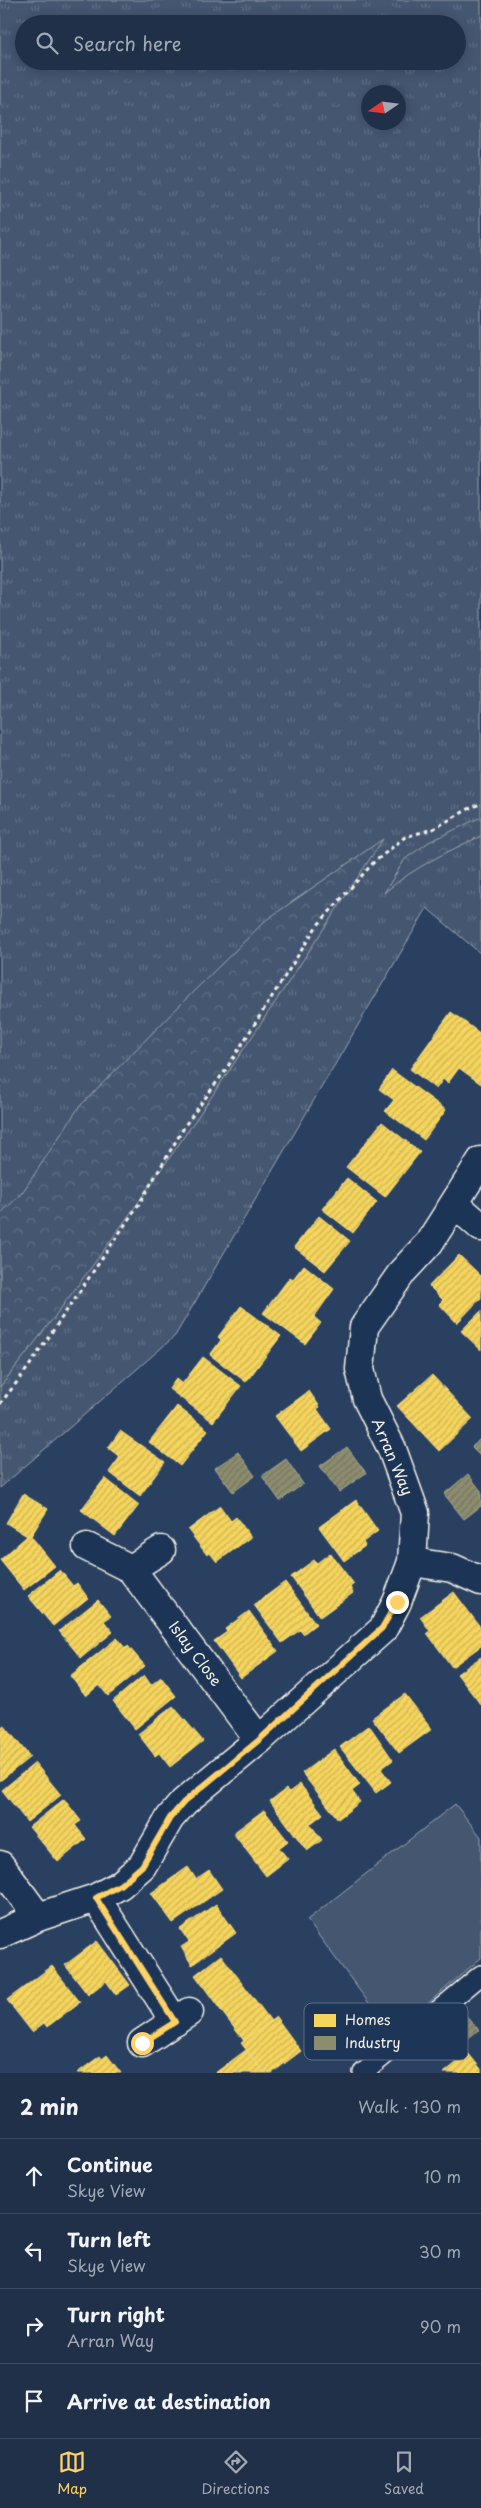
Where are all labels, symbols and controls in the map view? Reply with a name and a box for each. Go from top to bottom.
search box [15,15,466,70]
icon: search [33,29,61,57]
text: Search here [73,29,182,57]
north arrow [361,85,406,130]
street label: Arran Way [367,1414,420,1499]
route end [386,1591,409,1614]
street label: Islay Close [164,1616,228,1691]
legend [304,2003,468,2060]
text: Homes [345,2009,391,2030]
route start [131,2032,154,2055]
text: Industry [345,2032,400,2053]
text: 2 min [20,2090,79,2122]
text: Walk · 130 m [358,2094,461,2118]
text: Continue [67,2150,153,2178]
icon: ahead [20,2162,48,2190]
text: 10 m [424,2164,461,2188]
text: Skye View [67,2178,145,2202]
text: Turn left [67,2225,151,2253]
icon: left [20,2237,48,2265]
text: 30 m [419,2239,461,2263]
text: Skye View [67,2253,145,2277]
text: Turn right [67,2300,165,2328]
icon: right [20,2312,48,2340]
text: 90 m [420,2314,461,2338]
text: Arran Way [67,2328,154,2352]
icon: arrive [20,2387,48,2415]
text: Arrive at destination [67,2387,271,2415]
tab: Map [57,2448,87,2499]
tab: Directions [202,2448,270,2499]
tab: Saved [384,2448,424,2499]

